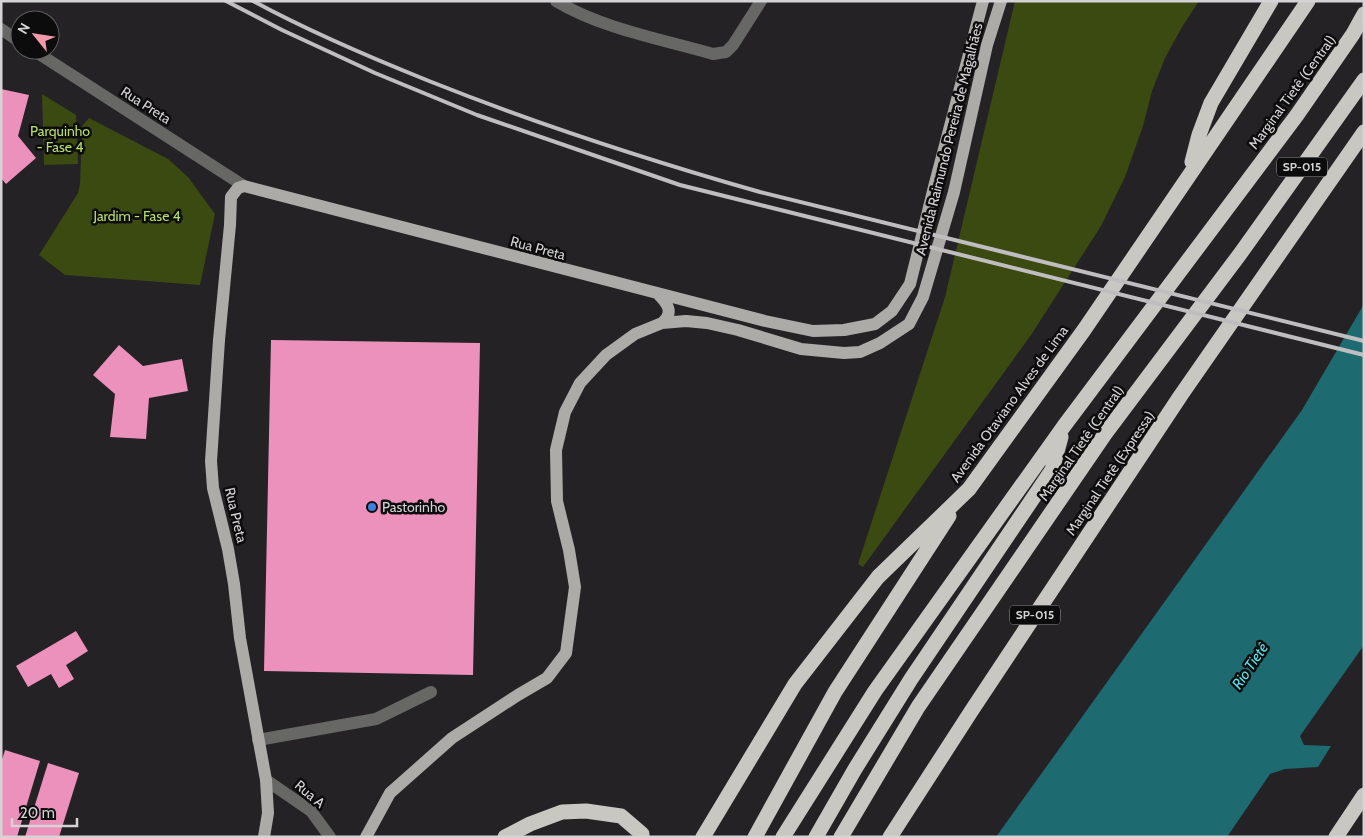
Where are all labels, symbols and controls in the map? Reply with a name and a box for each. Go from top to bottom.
north arrow [10,10,60,60]
text: N [13,20,34,37]
street label: Avenida Raimundo Pereira de Magalhães [911,21,987,257]
street label: Marginal Tietê (Central) [1245,31,1339,153]
street label: Rua Preta [118,82,175,128]
park label: Parquinho - Fase 4 [30,122,90,156]
road number: SP-015 [1277,158,1327,176]
park label: Jardim - Fase 4 [92,207,181,225]
street label: Rua Preta [509,232,568,264]
street label: Avenida Otaviano Alves de Lima [946,322,1072,486]
street label: Marginal Tietê (Central) [1034,382,1128,504]
street label: Marginal Tietê (Expressa) [1062,407,1158,539]
street label: Rua Preta [221,486,251,545]
place label: Pastorinho [382,498,445,516]
marker: Pastorinho [366,501,378,513]
road number: SP-015 [1010,606,1060,624]
water label: Rio Tietê [1228,639,1272,692]
street label: Rua A [291,776,329,812]
scale bar [12,796,78,828]
text: 20 m [20,804,55,822]

